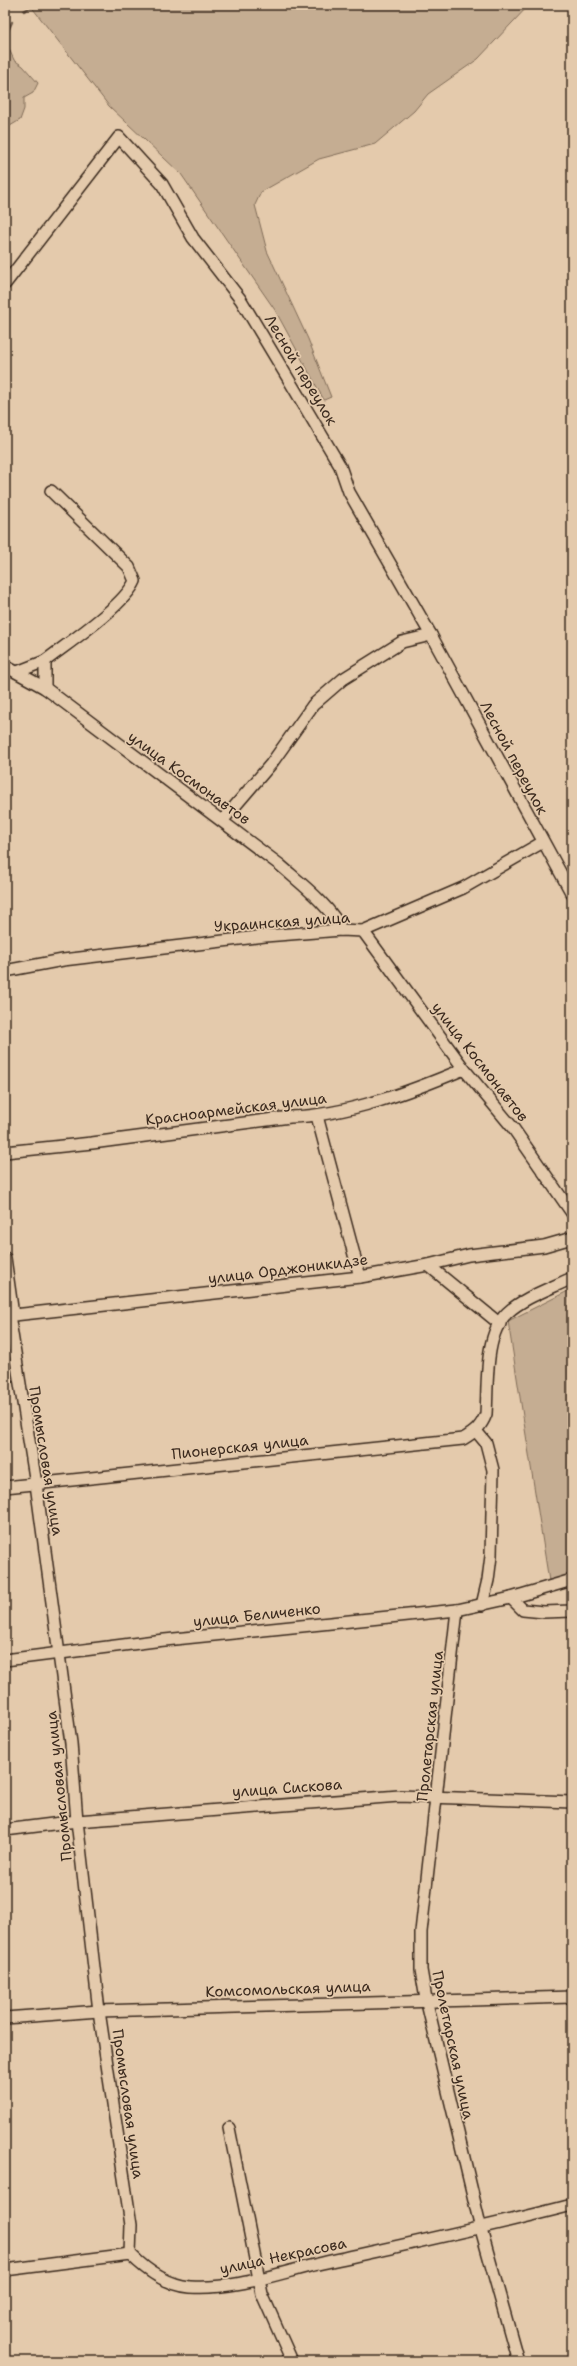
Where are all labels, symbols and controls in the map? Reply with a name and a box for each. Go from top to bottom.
street label: Лесной переулок [260,311,342,429]
street label: Лесной переулок [476,698,552,818]
street label: улица Космонавтов [124,727,254,829]
street label: Украинская улица [213,907,351,937]
street label: улица Космонавтов [427,998,533,1126]
street label: Красноармейская улица [144,1088,328,1130]
street label: улица Орджоникидзе [207,1249,369,1289]
street label: Промысловая улица [24,1385,68,1538]
street label: Пионерская улица [171,1430,310,1464]
street label: улица Беличенко [192,1598,322,1632]
street label: Пролетарская улица [412,1649,448,1802]
street label: Промысловая улица [41,1709,77,1862]
street label: улица Сискова [231,1774,343,1802]
street label: Пролетарская улица [427,1969,479,2122]
street label: Комсомольская улица [205,1976,372,2002]
street label: Промысловая улица [108,2028,148,2181]
street label: улица Некрасова [218,2233,349,2279]

